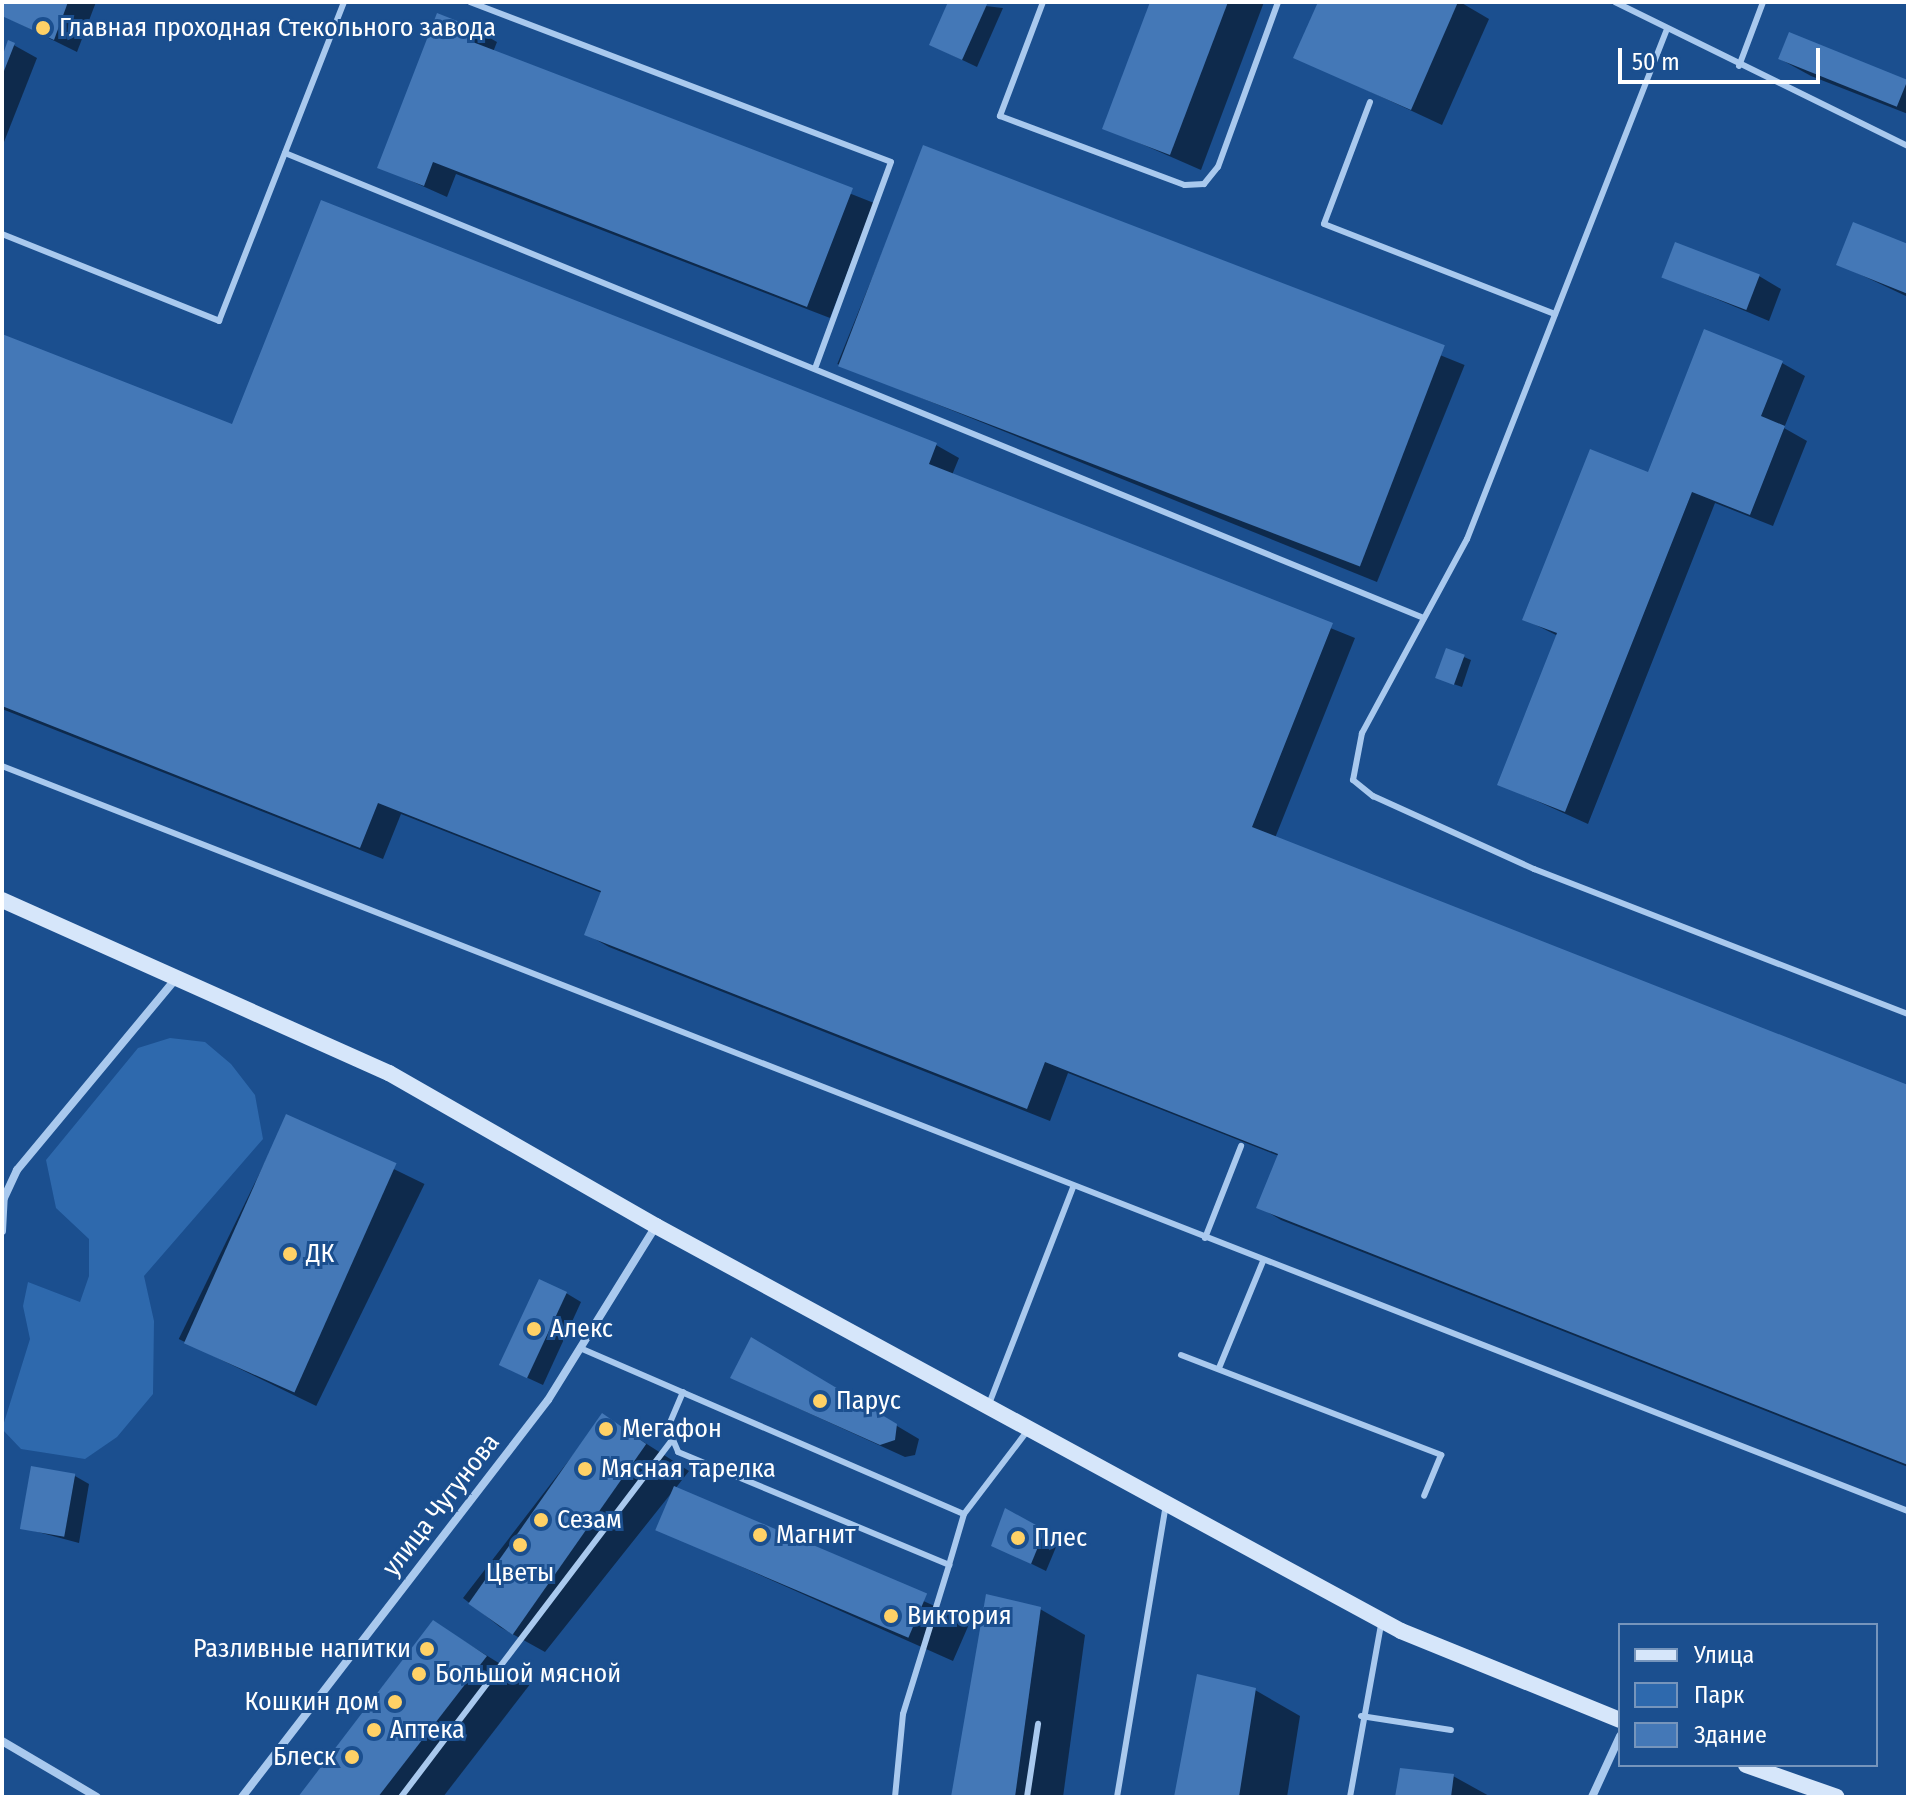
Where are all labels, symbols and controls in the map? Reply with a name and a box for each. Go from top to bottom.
place label: Главная проходная Стекольного завода [59,12,496,44]
marker: Главная проходная Стекольного завода [34,19,52,37]
scale bar [1622,32,1824,82]
text: 50 m [1632,48,1680,76]
place label: ДК [306,1238,334,1270]
marker: ДК [281,1245,299,1263]
place label: Алекс [550,1313,613,1345]
marker: Алекс [525,1320,543,1338]
place label: Парус [836,1385,901,1417]
marker: Парус [811,1392,829,1410]
place label: Мегафон [622,1413,722,1445]
marker: Мегафон [597,1420,615,1438]
street label: улица Чугунова [376,1428,506,1582]
place label: Мясная тарелка [601,1453,776,1485]
marker: Мясная тарелка [576,1460,594,1478]
place label: Сезам [557,1504,622,1536]
marker: Сезам [532,1511,550,1529]
place label: Магнит [776,1519,856,1551]
place label: Плес [1034,1522,1087,1554]
marker: Магнит [751,1526,769,1544]
marker: Плес [1009,1529,1027,1547]
marker: Цветы [511,1536,529,1554]
place label: Цветы [486,1557,554,1589]
place label: Виктория [907,1600,1012,1632]
marker: Виктория [882,1607,900,1625]
legend [1618,1623,1878,1767]
place label: Разливные напитки [193,1633,411,1665]
marker: Разливные напитки [418,1640,436,1658]
text: Улица [1694,1641,1754,1669]
place label: Большой мясной [435,1658,621,1690]
marker: Большой мясной [410,1665,428,1683]
text: Парк [1694,1681,1744,1709]
place label: Кошкин дом [245,1686,379,1718]
marker: Кошкин дом [386,1693,404,1711]
place label: Аптека [390,1714,465,1746]
marker: Аптека [365,1721,383,1739]
text: Здание [1694,1721,1767,1749]
place label: Блеск [273,1741,336,1773]
marker: Блеск [343,1748,361,1766]

